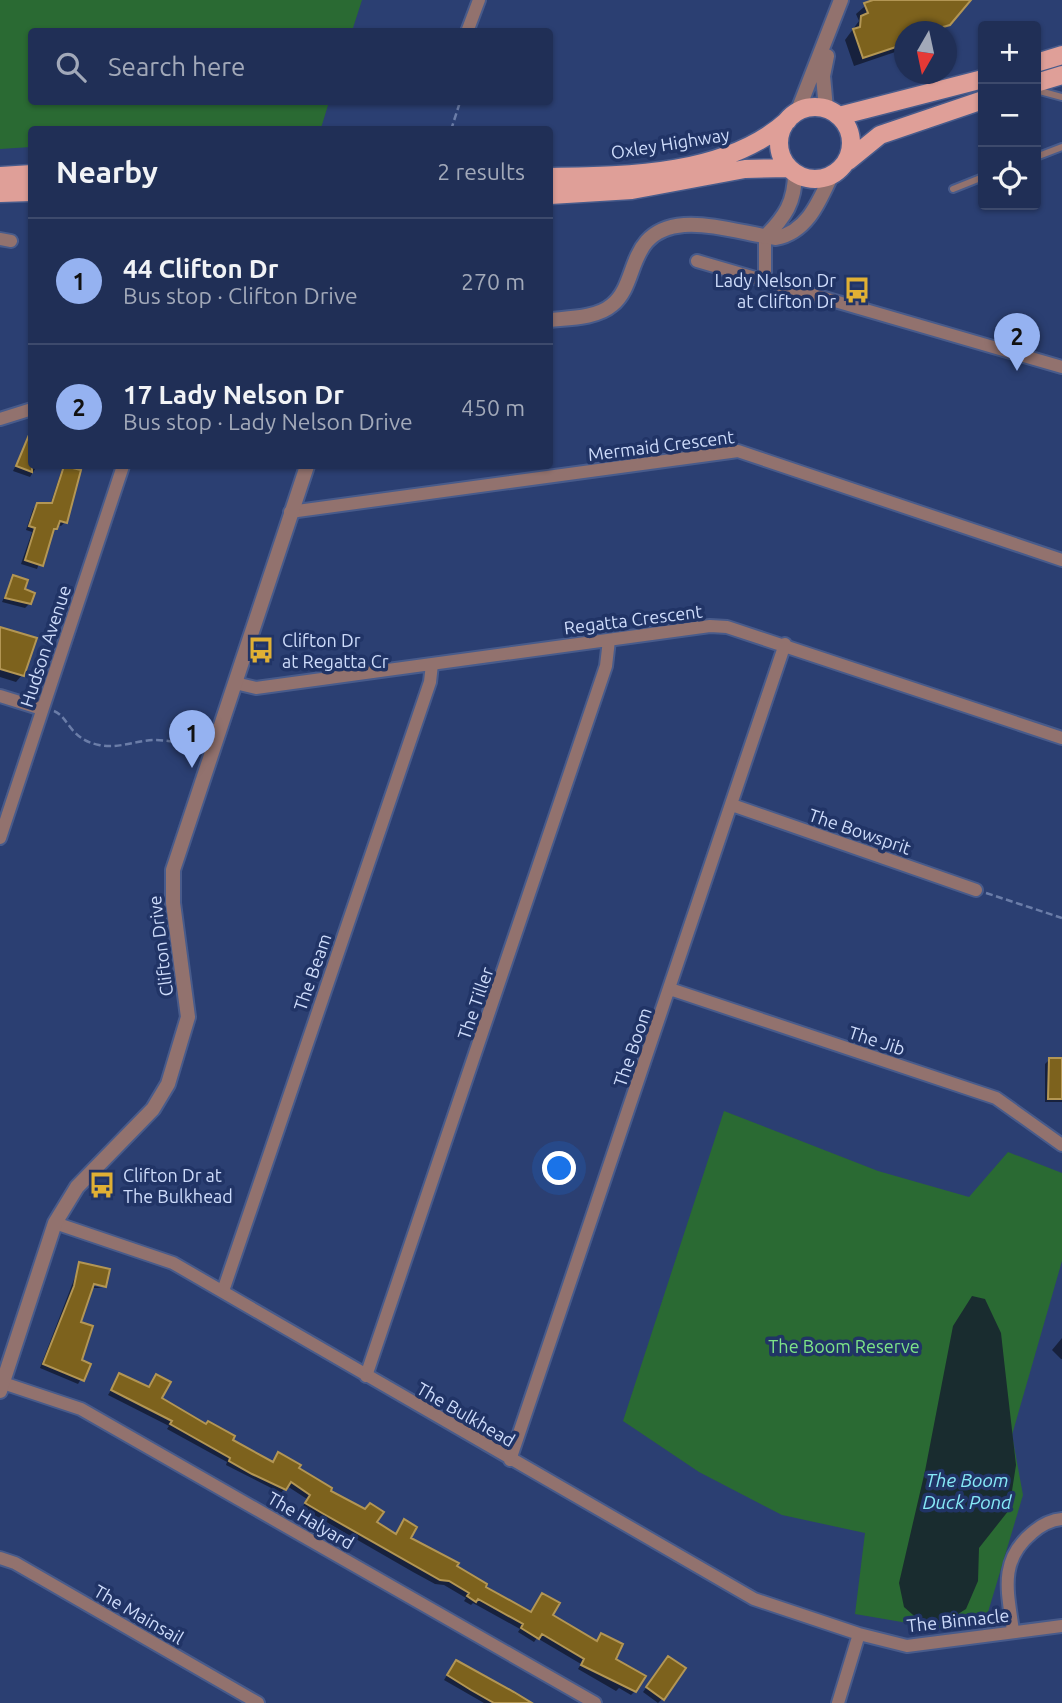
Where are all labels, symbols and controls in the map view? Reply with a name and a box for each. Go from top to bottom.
north arrow [894,21,957,84]
map controls [978,21,1041,210]
button: + [978,21,1041,84]
search box [28,28,553,105]
icon: search [52,48,90,86]
text: Search here [108,52,245,81]
button: − [978,84,1041,147]
street label: Oxley Highway [609,124,731,162]
button: locate [978,147,1041,210]
text: Nearby [56,155,158,189]
text: 2 results [437,159,525,184]
text: 44 Clifton Dr [123,254,278,283]
text: 1 [73,269,85,294]
text: 270 m [461,269,525,294]
place label: Lady Nelson Dr at Clifton Dr [714,270,836,311]
bus stop icon: Lady Nelson Dr at Clifton Dr [842,275,872,305]
text: Bus stop · Clifton Drive [123,283,358,308]
pin: 2 [994,313,1040,371]
text: 17 Lady Nelson Dr [123,380,344,409]
text: 2 [73,395,85,420]
text: 450 m [461,395,525,420]
text: Bus stop · Lady Nelson Drive [123,409,413,434]
street label: Mermaid Crescent [587,426,735,464]
street label: Hudson Avenue [16,583,74,709]
street label: Regatta Crescent [563,601,703,637]
place label: Clifton Dr at Regatta Cr [282,630,389,671]
bus stop icon: Clifton Dr at Regatta Cr [246,635,276,665]
pin: 1 [169,710,215,768]
street label: The Bowsprit [806,804,914,858]
street label: Clifton Drive [144,894,176,998]
street label: The Beam [289,931,335,1013]
street label: The Tiller [453,964,497,1042]
street label: The Boom [609,1005,655,1089]
street label: The Jib [846,1022,908,1058]
your location [542,1151,576,1185]
place label: Clifton Dr at The Bulkhead [123,1165,233,1206]
bus stop icon: Clifton Dr at The Bulkhead [87,1170,117,1200]
park label: The Boom Reserve [768,1336,920,1356]
street label: The Bulkhead [413,1378,519,1450]
water label: The Boom Duck Pond [922,1469,1013,1513]
street label: The Halyard [264,1487,358,1553]
street label: The Mainsail [91,1580,188,1648]
street label: The Binnacle [906,1605,1010,1635]

